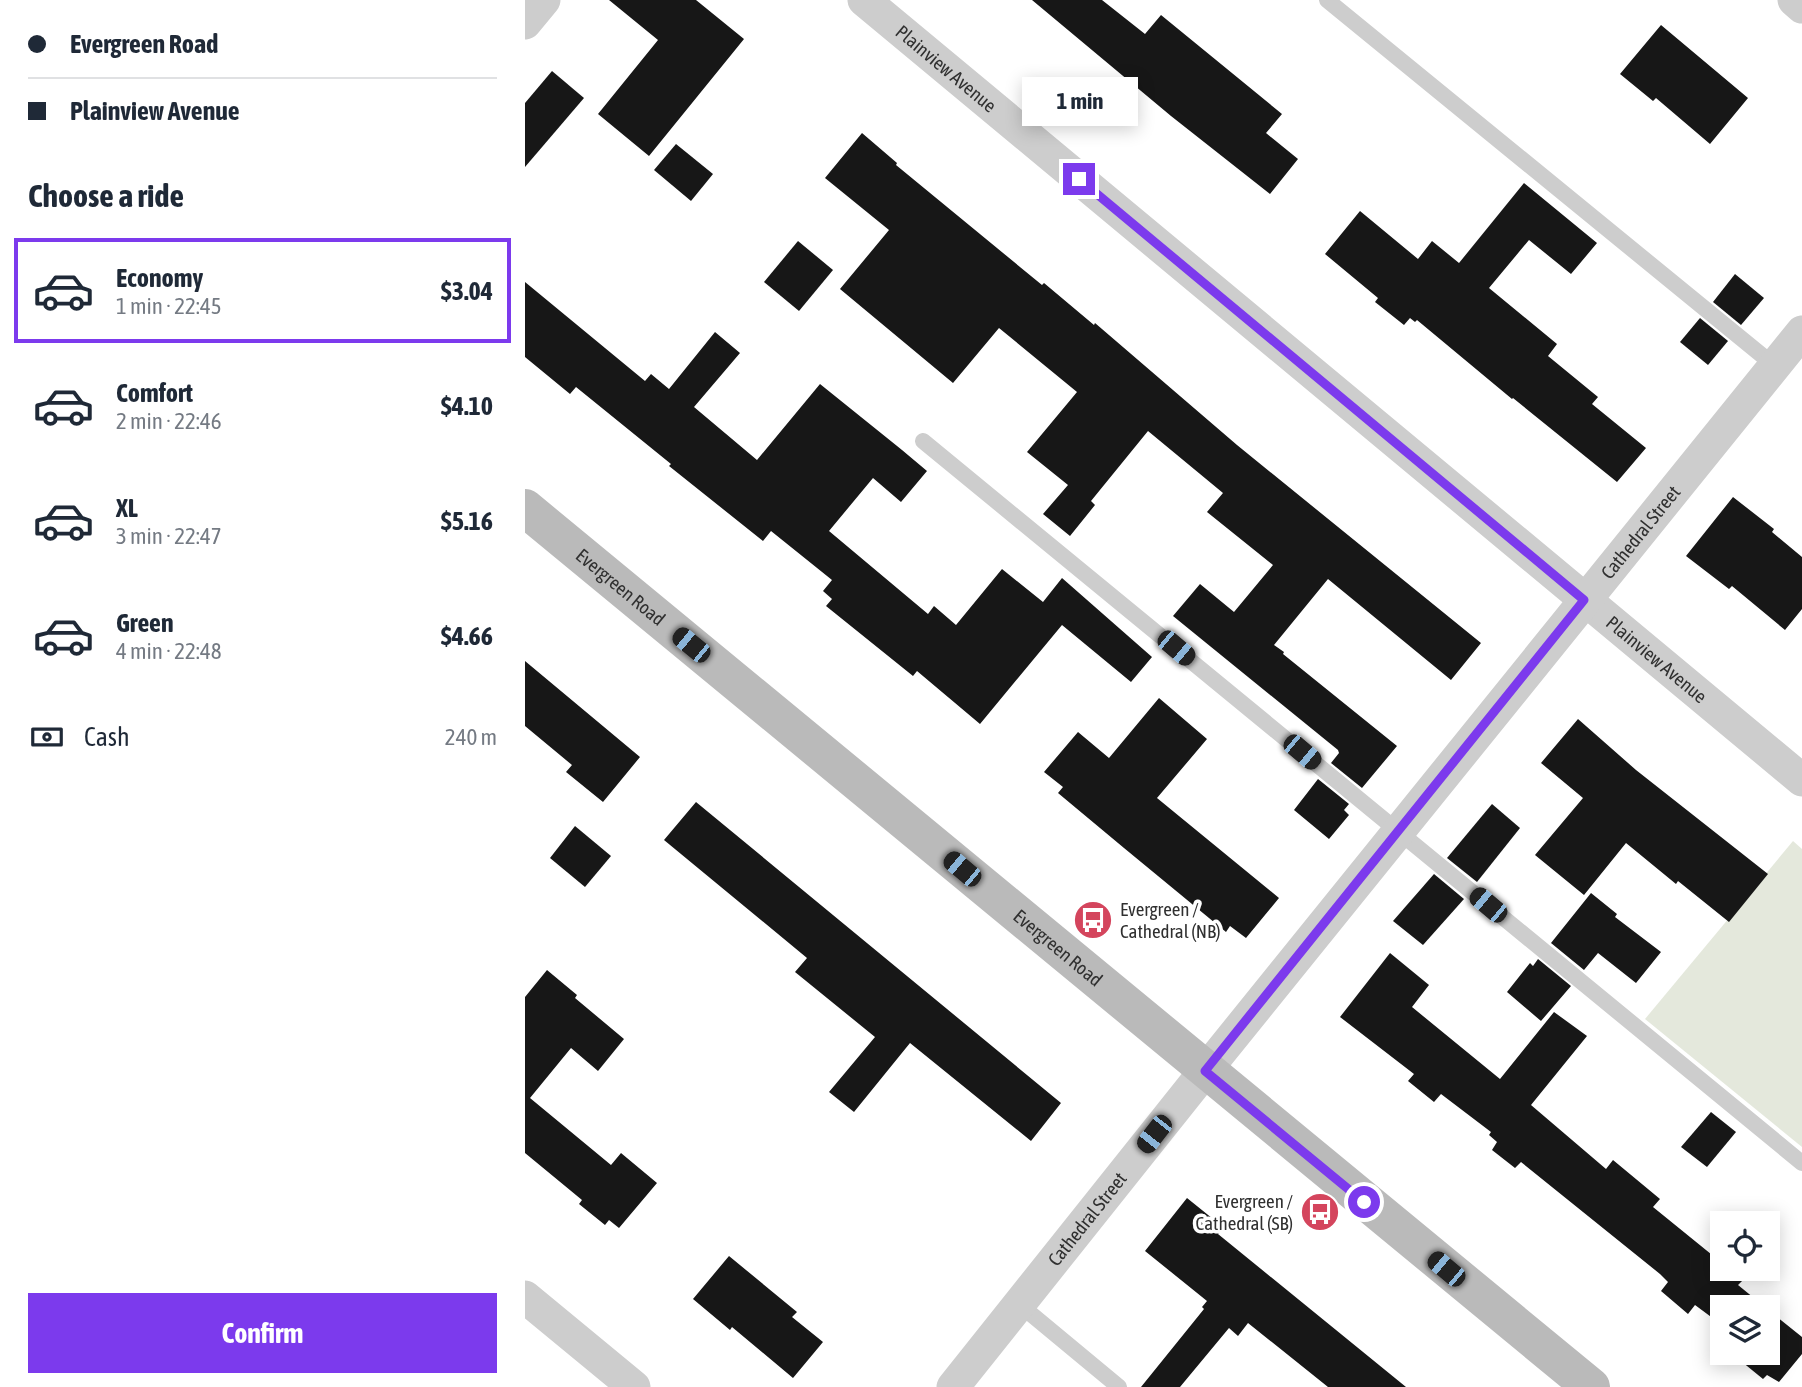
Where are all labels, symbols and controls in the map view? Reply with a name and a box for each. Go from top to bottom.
street label: Plainview Avenue [892,20,1001,117]
text: Evergreen Road [70,29,218,59]
callout: 1 min [1021,78,1137,127]
text: 1 min [1057,88,1103,114]
text: Plainview Avenue [70,96,240,126]
route end [1063,163,1095,195]
text: Choose a ride [28,177,184,214]
icon: car [32,259,95,322]
text: Economy [116,263,203,293]
text: $3.04 [441,276,493,306]
text: 1 min · 22:45 [116,293,222,319]
icon: car [32,374,95,437]
text: Comfort [116,378,193,408]
text: $4.10 [441,391,493,421]
text: 2 min · 22:46 [116,408,222,434]
street label: Cathedral Street [1596,481,1684,583]
icon: car [32,489,95,552]
text: XL [116,493,138,523]
text: $5.16 [441,506,493,536]
text: 3 min · 22:47 [116,523,222,549]
street label: Evergreen Road [572,544,670,630]
icon: car [32,604,95,667]
text: Green [116,608,174,638]
street label: Plainview Avenue [1602,611,1711,707]
text: $4.66 [441,621,493,651]
car [669,624,714,666]
car [1154,626,1199,670]
text: 4 min · 22:48 [116,638,222,664]
icon: cash [28,718,66,756]
text: Cash [84,722,130,752]
text: 240 m [445,724,497,750]
car [1280,730,1325,774]
car [940,847,985,891]
car [1466,883,1511,927]
place label: Evergreen / Cathedral (NB) [1120,898,1221,942]
bus stop icon: Evergreen / Cathedral (NB) [1072,899,1114,941]
street label: Evergreen Road [1009,905,1107,991]
car [1133,1111,1176,1157]
street label: Cathedral Street [1043,1168,1131,1270]
route start [1348,1186,1380,1218]
place label: Evergreen / Cathedral (SB) [1196,1190,1294,1234]
bus stop icon: Evergreen / Cathedral (SB) [1299,1191,1341,1233]
map controls [1710,1211,1780,1365]
button: locate [1710,1211,1780,1281]
car [1424,1247,1469,1291]
button: Confirm [28,1293,497,1373]
button: layers [1710,1295,1780,1365]

